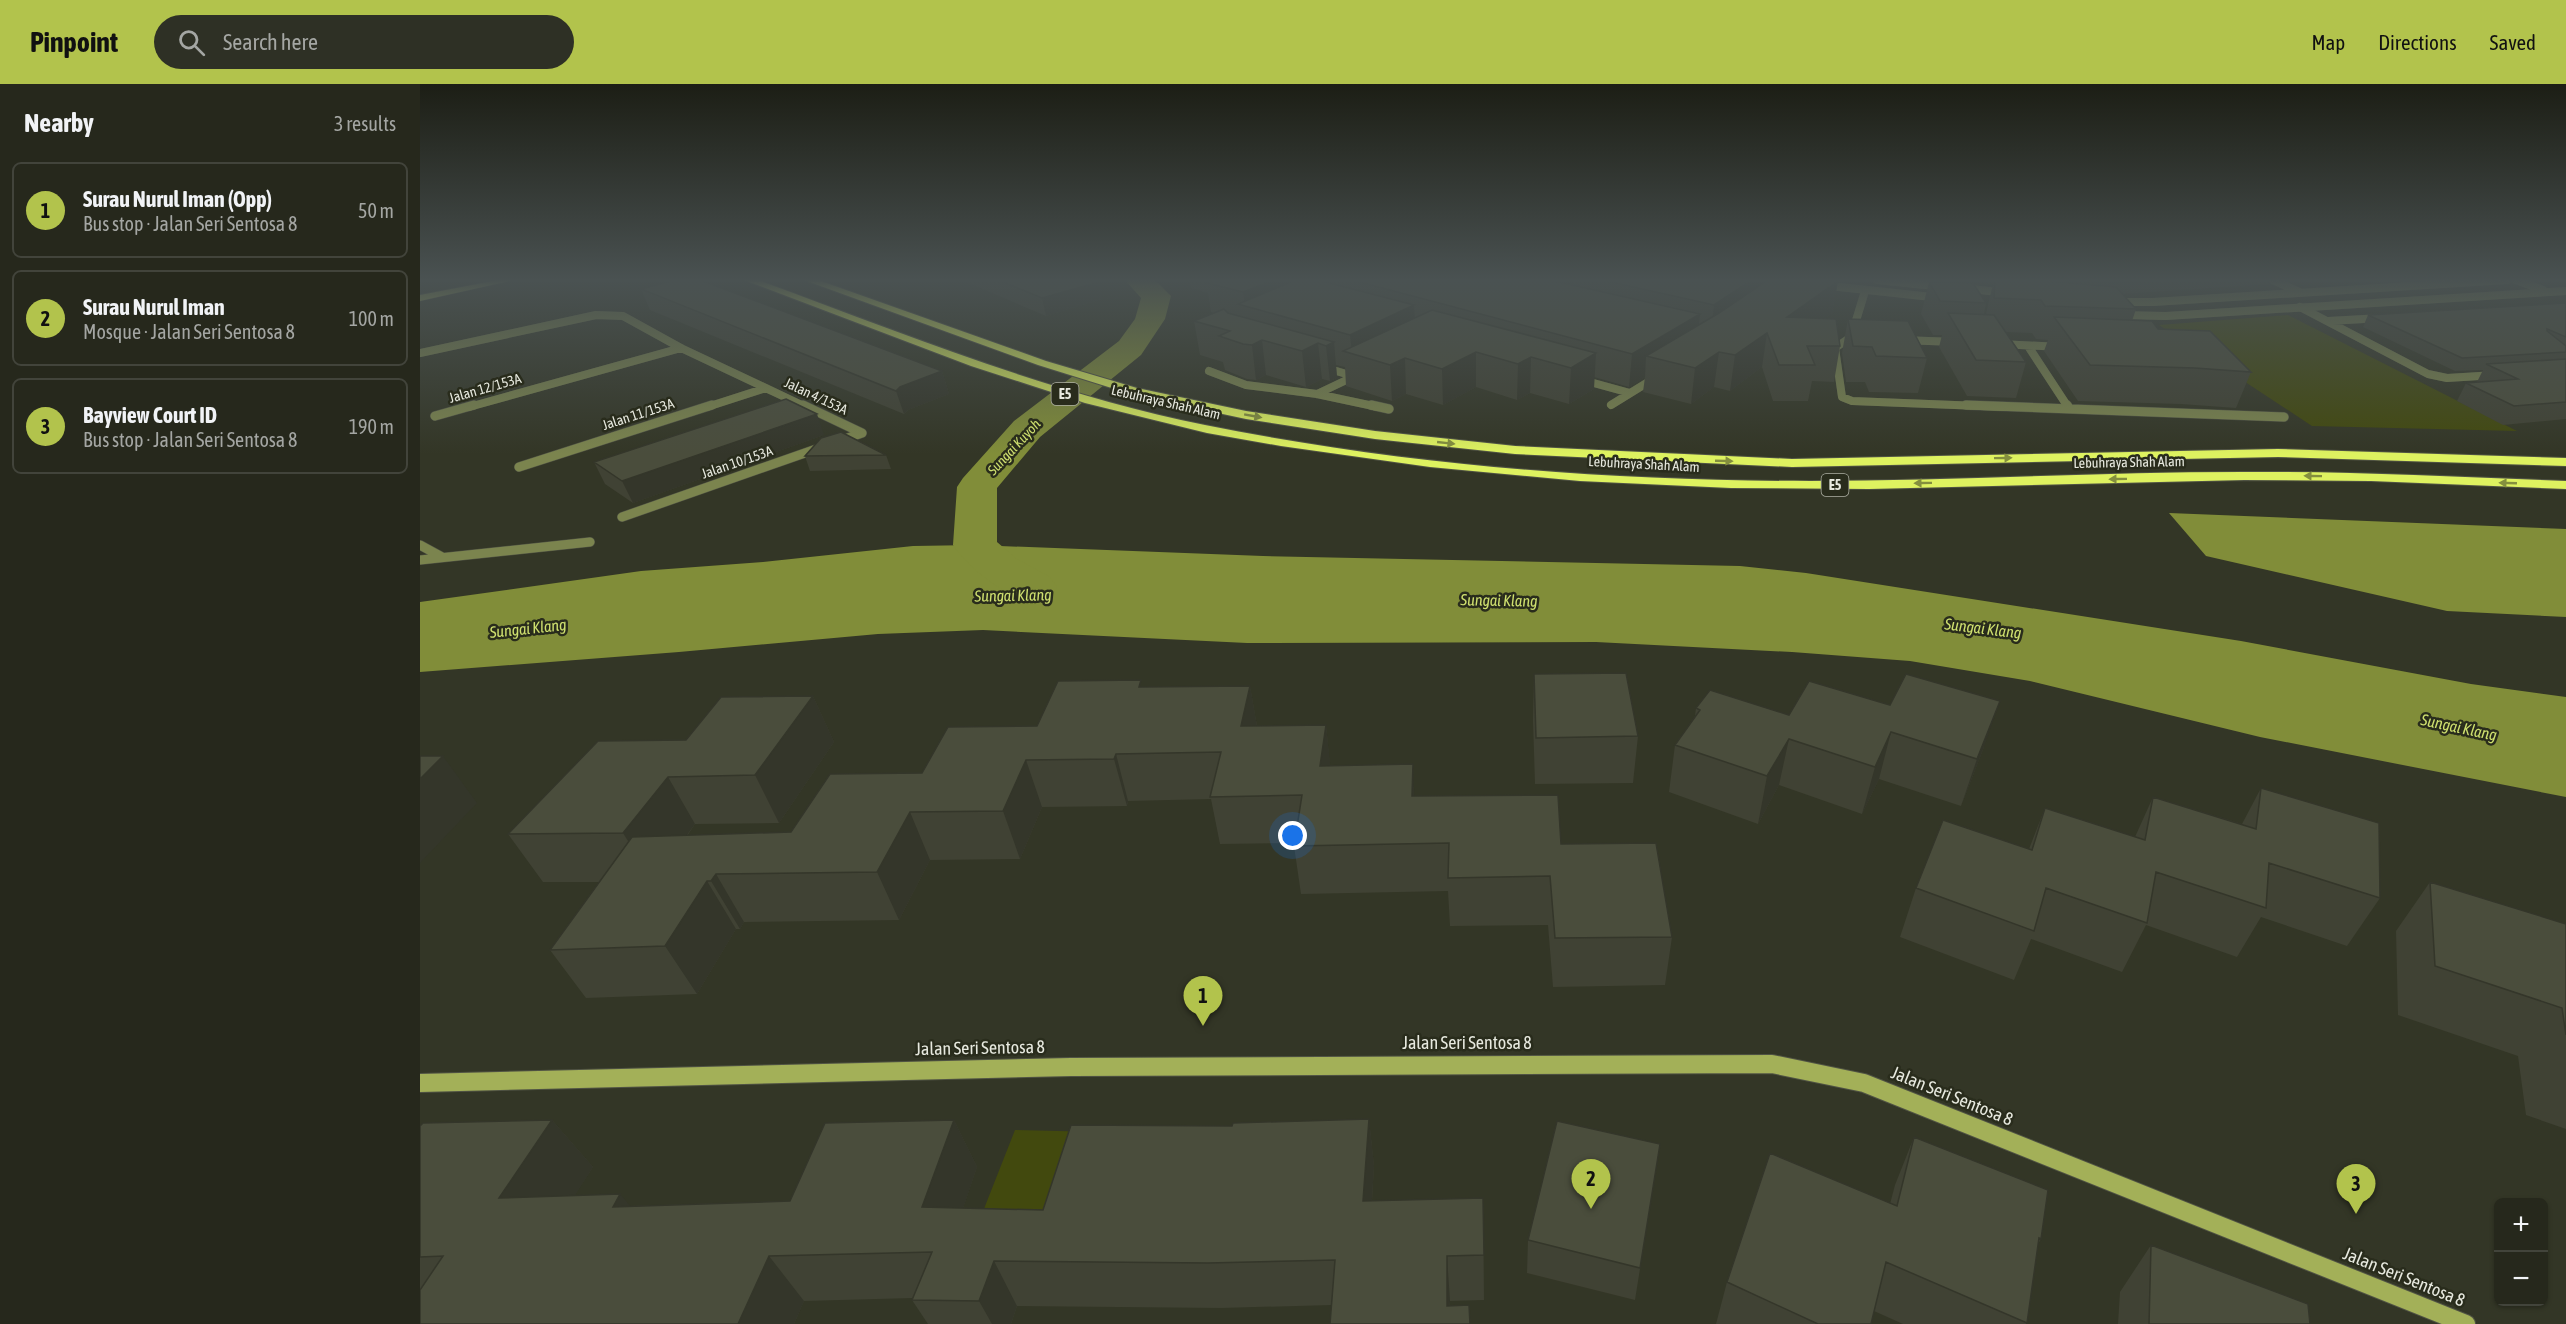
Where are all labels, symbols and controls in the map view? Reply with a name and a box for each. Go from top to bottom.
search box [154,15,574,69]
text: Pinpoint [30,26,118,58]
icon: search [175,26,208,59]
text: Search here [223,29,318,55]
text: Map [2311,30,2345,54]
text: Directions [2378,30,2457,54]
text: Saved [2490,30,2536,54]
text: Nearby [24,108,94,138]
text: 3 results [334,112,396,135]
text: Surau Nurul Iman (Opp) [83,186,272,212]
text: 1 [41,199,50,222]
text: 50 m [358,199,394,222]
text: Bus stop · Jalan Seri Sentosa 8 [83,212,297,235]
text: Surau Nurul Iman [83,294,225,320]
text: 2 [41,307,50,330]
text: 100 m [349,307,394,330]
text: Mosque · Jalan Seri Sentosa 8 [83,320,295,343]
street label: Jalan 12/153A [447,370,523,406]
street label: Jalan 4/153A [782,374,850,418]
street label: Lebuhraya Shah Alam [1110,382,1222,422]
road number: E5 [1052,383,1078,405]
street label: Jalan 11/153A [600,395,676,433]
text: Bayview Court ID [83,402,217,428]
one-way arrow [1243,412,1262,421]
text: 3 [41,415,50,438]
text: 190 m [349,415,394,438]
water label: Sungai Kuyoh [984,416,1044,479]
text: Bus stop · Jalan Seri Sentosa 8 [83,428,297,451]
one-way arrow [1436,438,1455,448]
street label: Jalan 10/153A [699,442,775,482]
street label: Lebuhraya Shah Alam [1588,453,1700,475]
one-way arrow [1993,453,2012,463]
street label: Lebuhraya Shah Alam [2073,453,2185,471]
one-way arrow [1715,457,1734,466]
one-way arrow [2303,471,2322,481]
road number: E5 [1822,474,1848,496]
one-way arrow [2108,474,2127,484]
one-way arrow [1913,478,1932,488]
one-way arrow [2498,478,2517,488]
water label: Sungai Klang [973,585,1052,606]
water label: Sungai Klang [1459,590,1538,611]
water label: Sungai Klang [1942,614,2022,643]
water label: Sungai Klang [488,615,567,642]
water label: Sungai Klang [2418,710,2499,745]
your location [1278,821,1307,850]
pin: 1 [1184,976,1222,1026]
street label: Jalan Seri Sentosa 8 [1402,1032,1532,1053]
street label: Jalan Seri Sentosa 8 [915,1036,1045,1059]
street label: Jalan Seri Sentosa 8 [1888,1062,2016,1130]
pin: 2 [1572,1160,1610,1209]
pin: 3 [2336,1164,2376,1214]
map controls [2494,1198,2548,1306]
button: + [2494,1198,2548,1252]
street label: Jalan Seri Sentosa 8 [2340,1243,2468,1311]
button: − [2494,1252,2548,1306]

